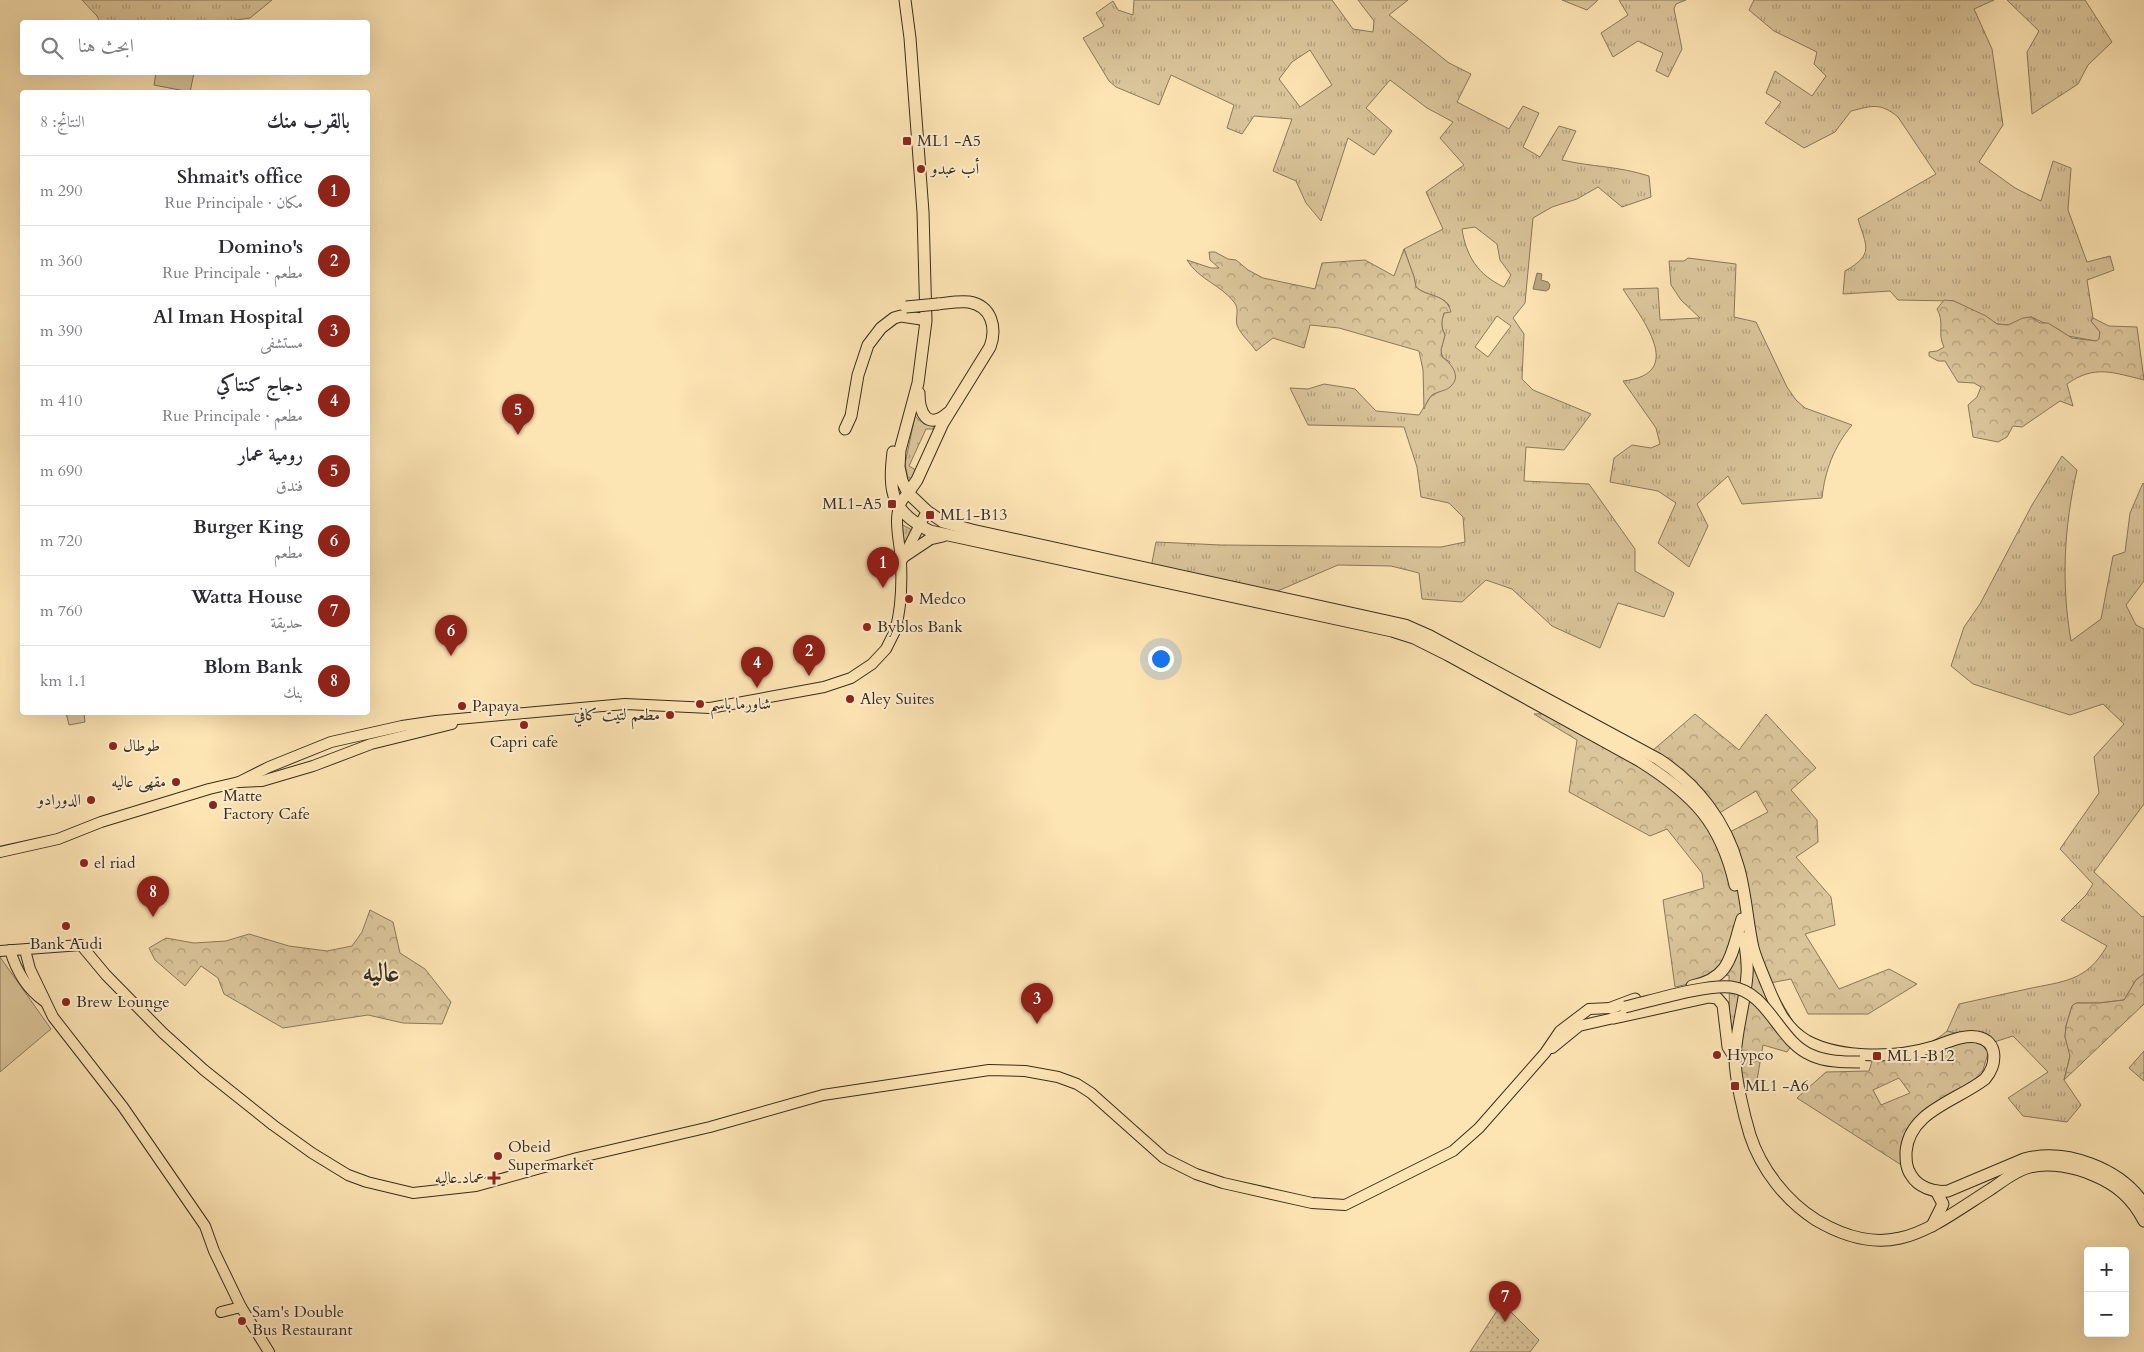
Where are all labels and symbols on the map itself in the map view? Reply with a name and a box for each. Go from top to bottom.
place label: ML1 -A5 [917,130,981,152]
marker: ML1 -A5 [901,135,913,147]
place label: أب عبدو [929,157,980,180]
marker: أب عبدو [915,163,927,175]
pin: 5 [502,394,534,435]
place label: ML1-A5 [822,493,882,515]
marker: ML1-A5 [886,498,898,510]
place label: ML1-B13 [940,504,1007,526]
marker: ML1-B13 [924,509,936,521]
pin: 1 [867,547,899,588]
place label: Medco [919,588,966,610]
marker: Medco [903,593,915,605]
pin: 6 [435,615,467,656]
place label: Byblos Bank [877,616,963,638]
marker: Byblos Bank [861,621,873,633]
pin: 2 [793,635,825,676]
your location [1148,646,1174,672]
pin: 4 [741,647,773,688]
place label: Aley Suites [860,688,934,710]
place label: شاورما باسم [710,693,771,720]
marker: Aley Suites [844,693,856,705]
place label: Papaya [472,695,519,717]
marker: شاورما باسم [694,698,706,710]
marker: Papaya [456,700,468,712]
place label: مطعم لتيت كافي [574,704,660,730]
marker: مطعم لتيت كافي [664,709,676,721]
marker: Capri cafe [518,719,530,731]
place label: Capri cafe [490,731,558,753]
place label: طوطال [123,735,160,757]
marker: طوطال [107,740,119,752]
place label: مقهى عاليه [111,771,166,793]
marker: مقهى عاليه [170,776,182,788]
place label: Matte Factory Cafe [223,785,310,825]
place label: الدورادو [36,789,81,811]
marker: الدورادو [85,794,97,806]
marker: Matte Factory Cafe [207,799,219,811]
place label: el riad [94,852,136,874]
marker: el riad [78,857,90,869]
pin: 8 [137,876,169,917]
marker: Bank Audi [60,920,72,932]
place label: Bank Audi [30,933,103,955]
district label: عاليه [363,955,399,990]
pin: 3 [1021,983,1053,1024]
place label: Brew Lounge [76,991,170,1013]
marker: Brew Lounge [60,996,72,1008]
place label: Hypco [1727,1044,1774,1066]
place label: ML1-B12 [1887,1045,1954,1067]
marker: Hypco [1711,1049,1723,1061]
marker: ML1-B12 [1871,1050,1883,1062]
place label: ML1 -A6 [1745,1075,1809,1097]
marker: ML1 -A6 [1729,1080,1741,1092]
place label: Obeid Supermarket [508,1136,594,1176]
marker: Obeid Supermarket [492,1150,504,1162]
place label: عماد عاليه [435,1167,484,1189]
marker: عماد عاليه [488,1172,500,1184]
pin: 7 [1489,1281,1521,1322]
place label: Sam's Double Bus Restaurant [252,1301,353,1341]
marker: Sam's Double Bus Restaurant [236,1315,248,1327]

